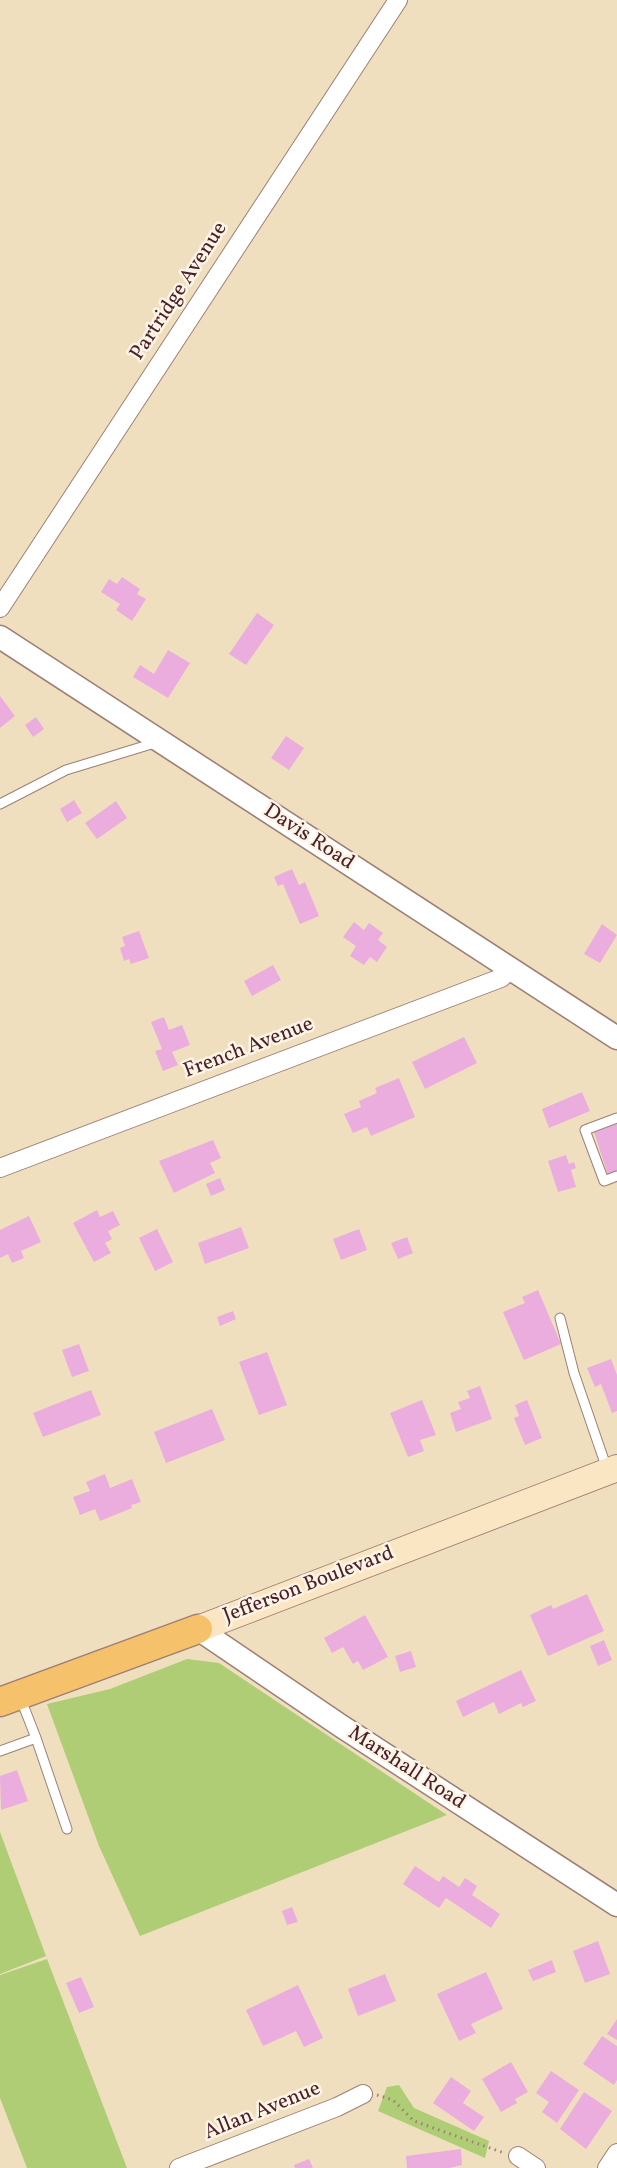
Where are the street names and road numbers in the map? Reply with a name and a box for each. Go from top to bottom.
street label: Partridge Avenue [126,218,234,366]
street label: Davis Road [258,799,358,877]
street label: French Avenue [181,1013,317,1085]
street label: Jefferson Boulevard [220,1542,398,1630]
street label: Marshall Road [343,1722,469,1816]
street label: Allan Avenue [201,2077,325,2147]

